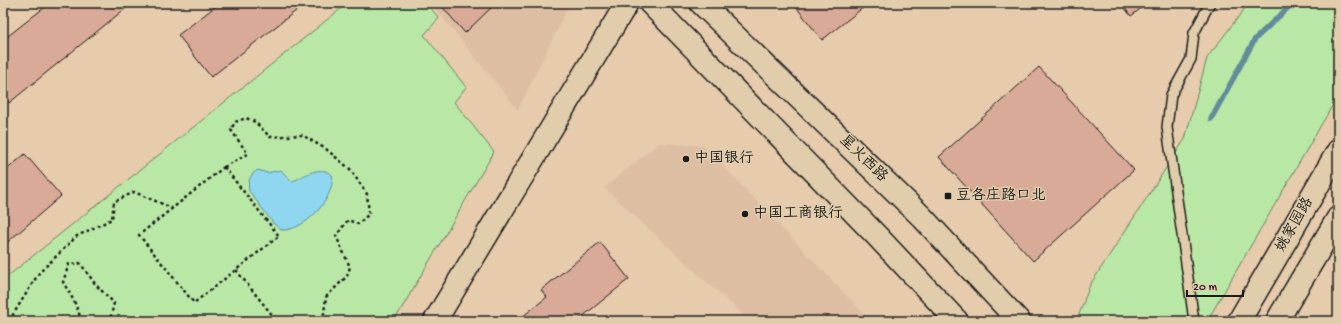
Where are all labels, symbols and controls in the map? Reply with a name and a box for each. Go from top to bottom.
street label: 星火西路 [835,132,891,186]
place label: 中国银行 [694,150,754,168]
marker: 中国银行 [681,154,691,164]
place label: 豆各庄路口北 [956,187,1046,205]
marker: 豆各庄路口北 [943,191,953,201]
street label: 姚家园路 [1272,195,1318,255]
place label: 中国工商银行 [753,204,843,223]
marker: 中国工商银行 [740,209,750,219]
scale bar [1187,272,1243,298]
text: 20 m [1193,281,1218,295]

